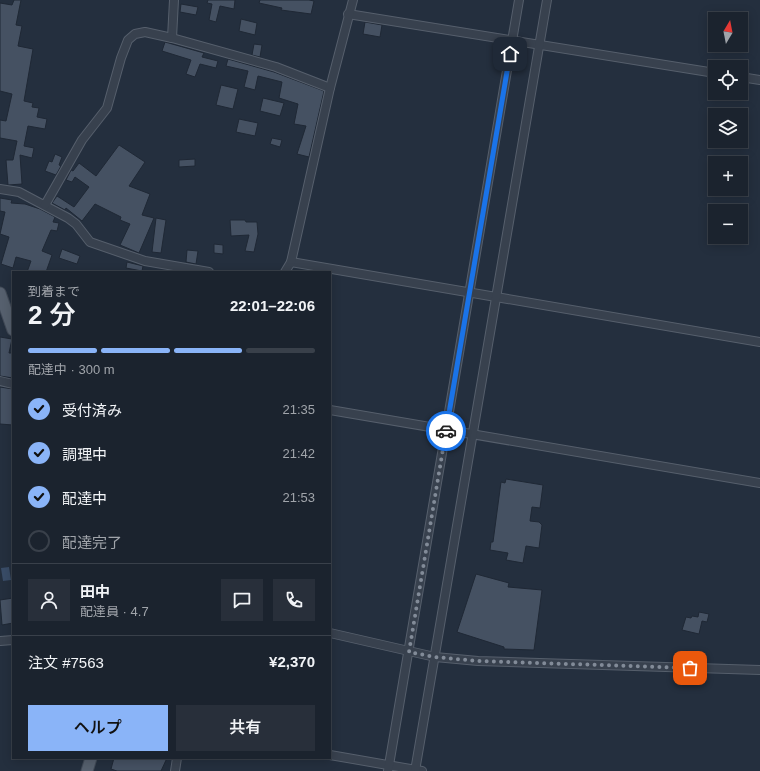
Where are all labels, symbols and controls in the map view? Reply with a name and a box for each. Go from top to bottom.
north arrow [708,12,748,52]
map controls [708,12,748,244]
pin [493,37,527,71]
icon: home [499,43,521,65]
button: locate [708,60,748,100]
button: layers [708,108,748,148]
button: + [708,156,748,196]
button: − [708,204,748,244]
text: 到着まで [28,284,80,299]
text: 22:01–22:06 [230,297,315,314]
text: 2 分 [28,300,76,330]
text: 配達中 · 300 m [28,362,115,377]
icon: check [28,398,50,420]
text: 受付済み [62,402,122,419]
text: 21:35 [282,402,315,417]
courier [426,411,466,451]
icon: car [435,420,457,442]
icon: check [28,442,50,464]
text: 調理中 [62,446,107,463]
text: 21:42 [282,446,315,461]
icon: check [28,486,50,508]
text: 配達中 [62,490,107,507]
text: 21:53 [282,490,315,505]
text: 配達完了 [62,534,122,551]
button: person [28,579,70,621]
button: chat [221,579,263,621]
button: phone [273,579,315,621]
text: 田中 [80,583,110,600]
text: 配達員 · 4.7 [80,604,149,619]
pin [673,651,707,685]
text: ¥2,370 [269,653,315,670]
text: 注文 #7563 [28,654,104,671]
icon: bag [679,657,701,679]
button: ヘルプ [28,705,168,751]
button: 共有 [176,705,315,751]

